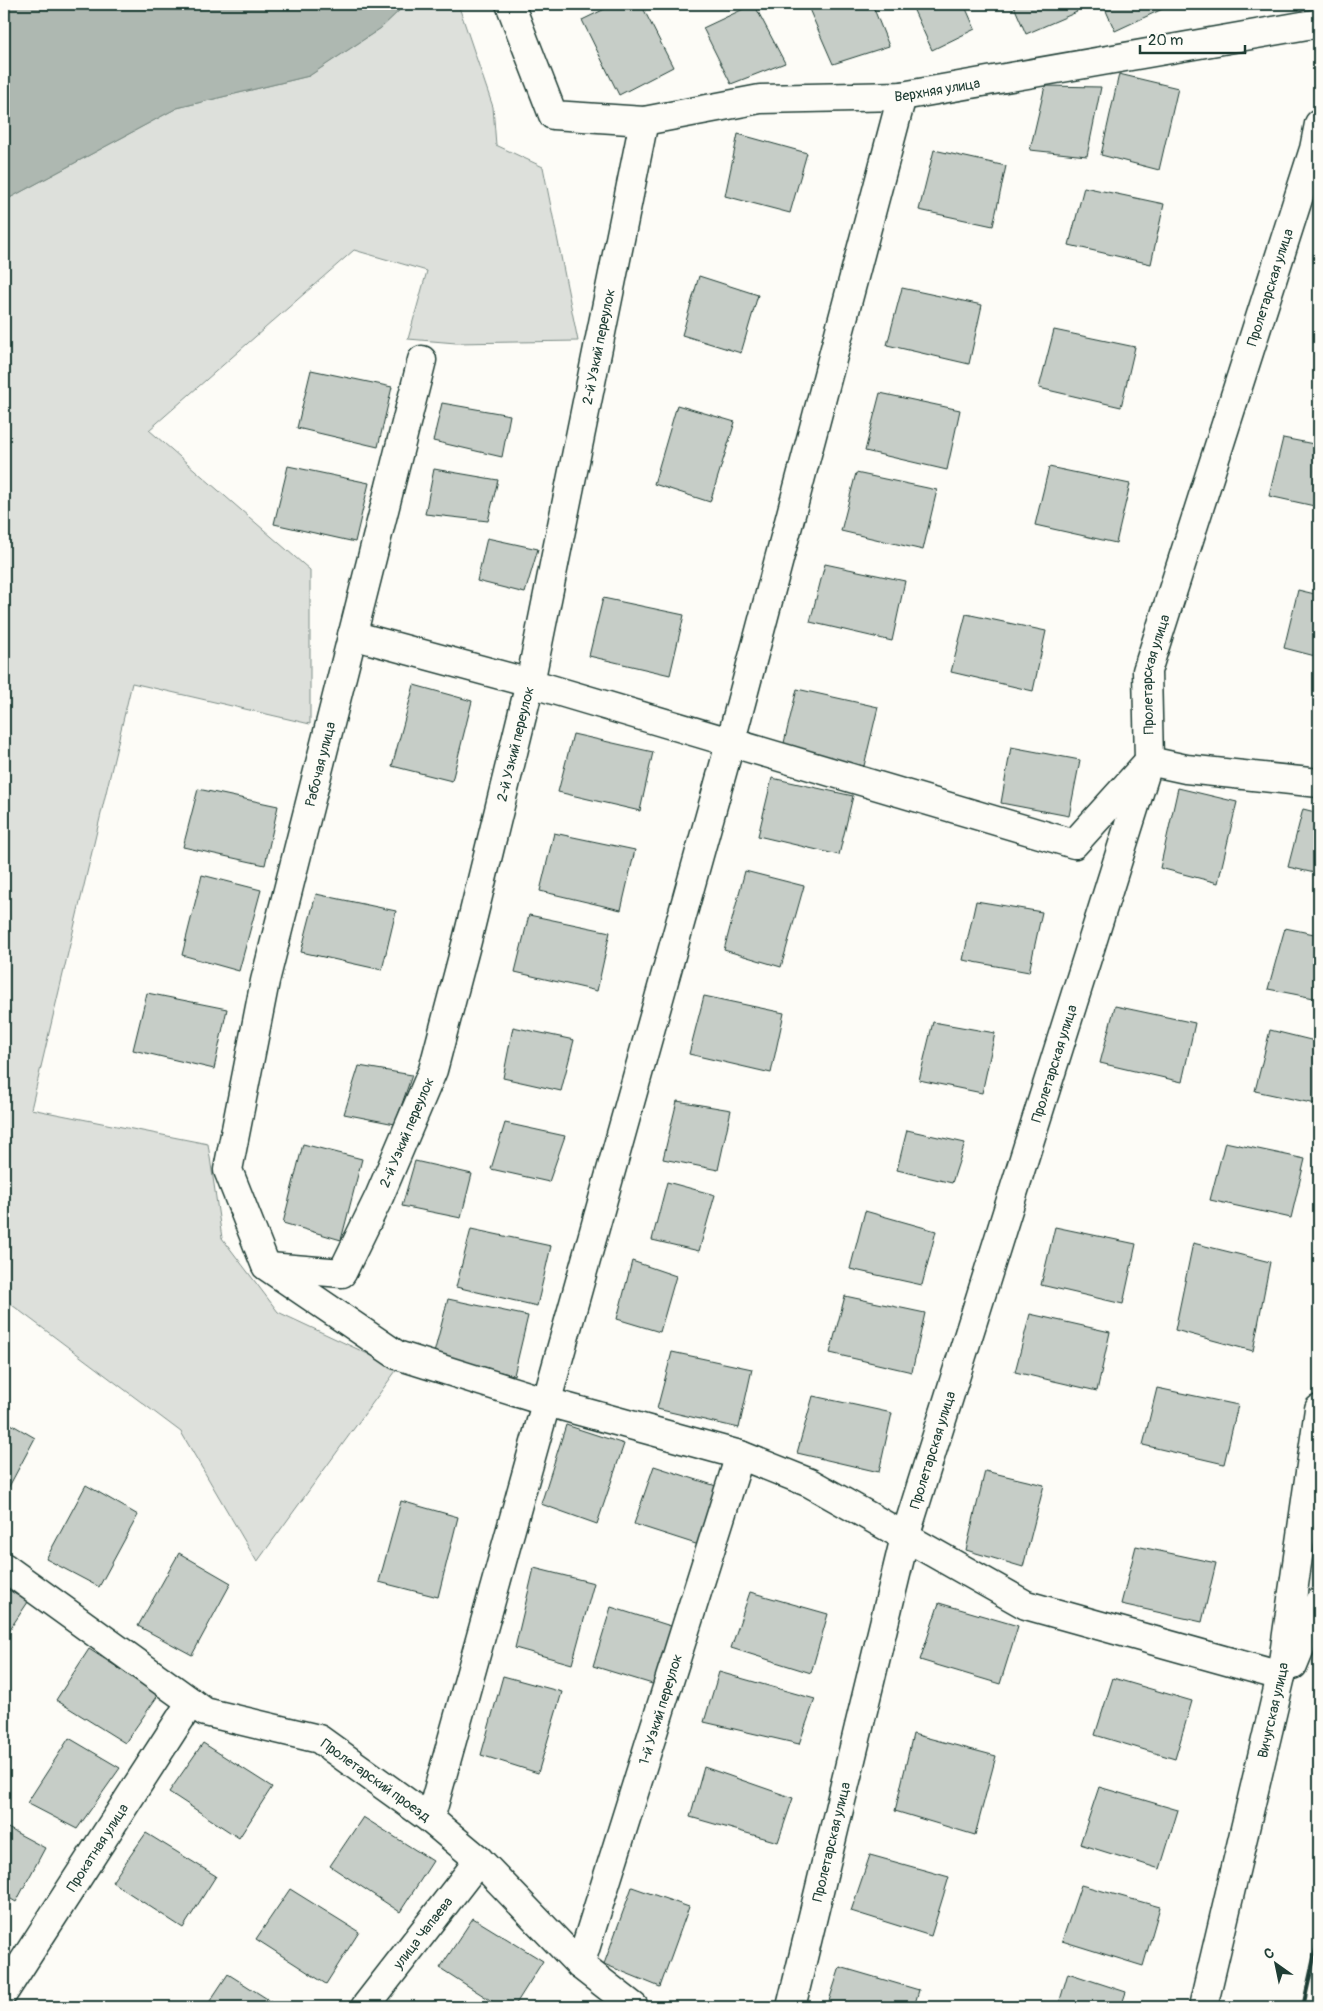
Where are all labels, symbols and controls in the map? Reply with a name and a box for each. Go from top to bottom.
scale bar [1140,22,1246,54]
text: 20 m [1148,31,1183,50]
street label: Верхняя улица [894,75,981,105]
street label: Пролетарская улица [1244,227,1297,348]
street label: 2-й Узкий переулок [579,287,619,406]
street label: Пролетарская улица [1139,612,1174,734]
street label: 2-й Узкий переулок [493,685,538,803]
street label: Рабочая улица [302,720,339,808]
street label: Пролетарская улица [1028,1003,1081,1125]
street label: 2-й Узкий переулок [376,1075,438,1190]
street label: Пролетарская улица [906,1389,959,1511]
street label: 1-й Узкий переулок [635,1652,686,1767]
street label: Вичугская улица [1254,1661,1292,1760]
street label: Пролетарский проезд [318,1735,434,1826]
street label: Пролетарская улица [809,1780,854,1903]
street label: Прокатная улица [63,1801,132,1895]
street label: улица Чапаева [389,1894,456,1973]
north arrow [1250,1938,1300,1988]
text: С [1261,1944,1278,1963]

